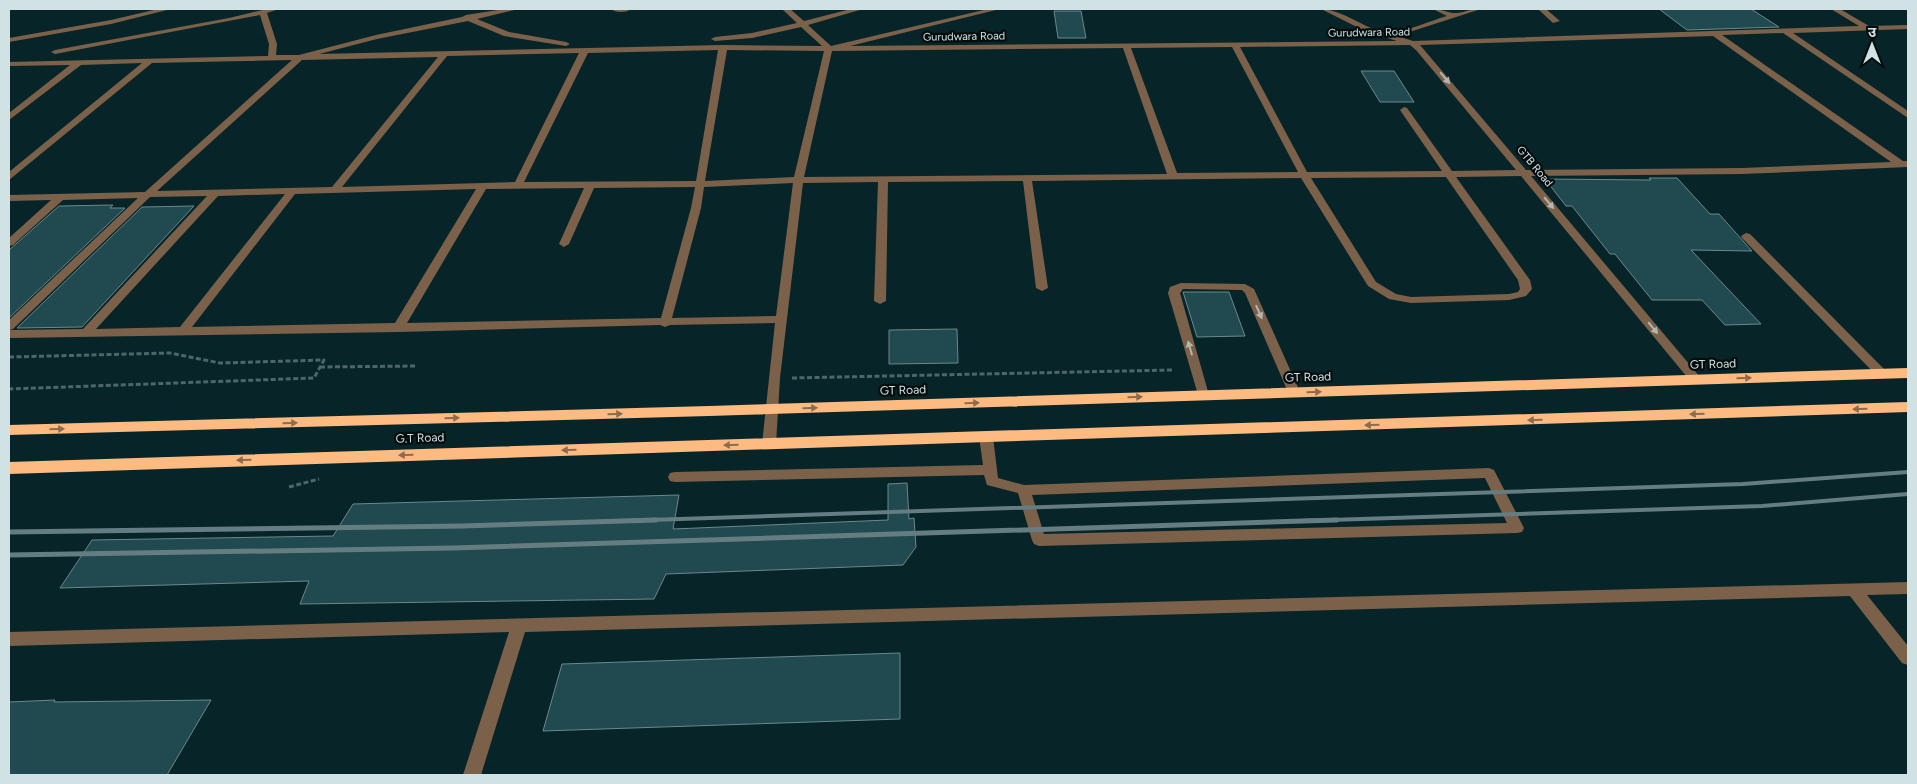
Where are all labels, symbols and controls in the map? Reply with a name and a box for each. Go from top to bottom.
north arrow [1847,20,1897,70]
text: उ [1868,24,1877,41]
street label: Gurudwara Road [1328,25,1410,40]
street label: Gurudwara Road [923,29,1005,44]
one-way arrow [1439,71,1450,84]
street label: GTB Road [1514,143,1555,189]
one-way arrow [1544,196,1555,209]
one-way arrow [1255,305,1263,319]
one-way arrow [1647,321,1658,334]
one-way arrow [1185,341,1193,356]
street label: GT Road [1690,356,1736,372]
street label: GT Road [1285,369,1331,385]
one-way arrow [1737,374,1753,382]
street label: GT Road [880,382,926,398]
one-way arrow [1307,387,1323,395]
one-way arrow [1127,393,1143,401]
one-way arrow [964,398,980,406]
one-way arrow [802,403,818,411]
one-way arrow [1851,405,1867,413]
one-way arrow [607,409,623,417]
one-way arrow [1689,411,1705,419]
one-way arrow [445,414,461,422]
one-way arrow [1526,416,1542,424]
one-way arrow [282,418,298,426]
one-way arrow [1364,421,1380,429]
one-way arrow [50,425,66,433]
street label: G.T Road [395,430,445,446]
one-way arrow [723,441,739,449]
one-way arrow [560,446,576,454]
one-way arrow [398,451,414,459]
one-way arrow [235,457,251,465]

